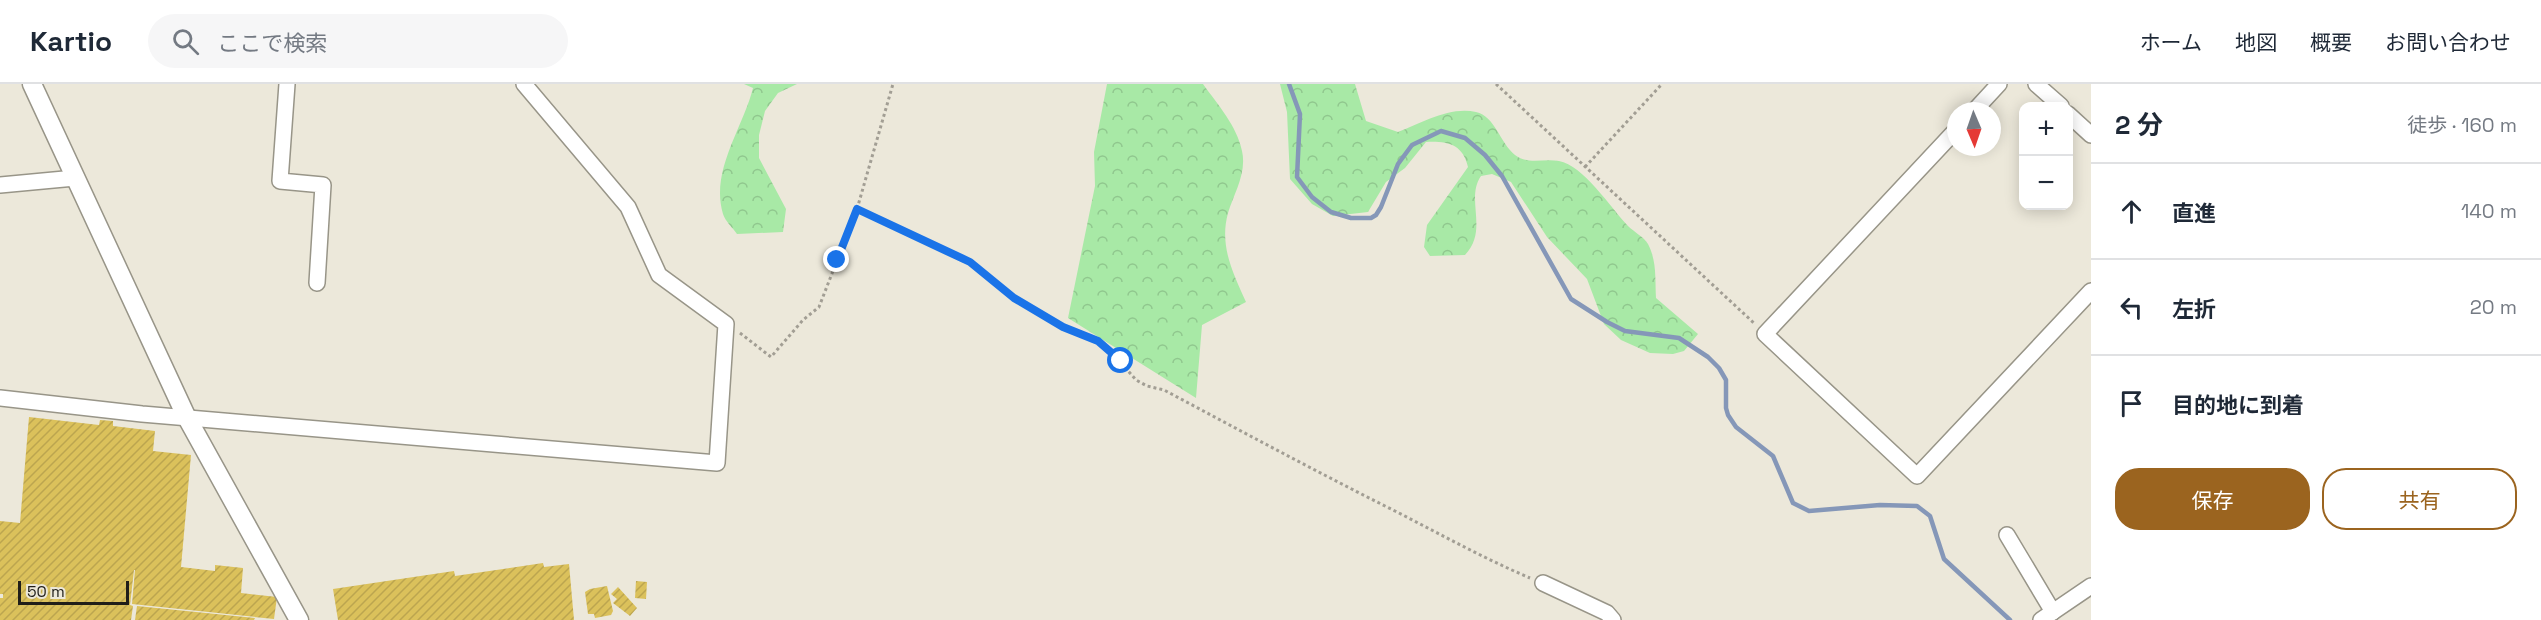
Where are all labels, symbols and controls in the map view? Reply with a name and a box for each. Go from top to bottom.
search box [148,14,568,68]
text: Kartio [30,23,112,59]
icon: search [169,25,202,58]
text: ここで検索 [217,29,327,57]
text: ホーム [2140,29,2202,56]
text: 地図 [2235,29,2277,56]
text: 概要 [2310,29,2352,56]
text: お問い合わせ [2385,29,2511,56]
north arrow [1947,102,2001,156]
map controls [2019,102,2073,210]
button: + [2019,102,2073,156]
text: 2 分 [2115,108,2163,142]
text: 徒歩 · 160 m [2407,112,2517,138]
button: − [2019,156,2073,210]
icon: ahead [2115,195,2148,228]
text: 140 m [2461,198,2517,224]
text: 直進 [2172,199,2216,227]
route end [823,246,849,272]
icon: left [2115,291,2148,324]
text: 20 m [2470,294,2517,320]
text: 左折 [2172,295,2216,323]
route start [1107,347,1133,373]
icon: arrive [2115,387,2148,420]
text: 目的地に到着 [2172,391,2304,419]
button: 保存 [2115,468,2310,530]
button: 共有 [2322,468,2517,530]
scale bar [18,578,129,606]
text: 50 m [27,581,65,602]

